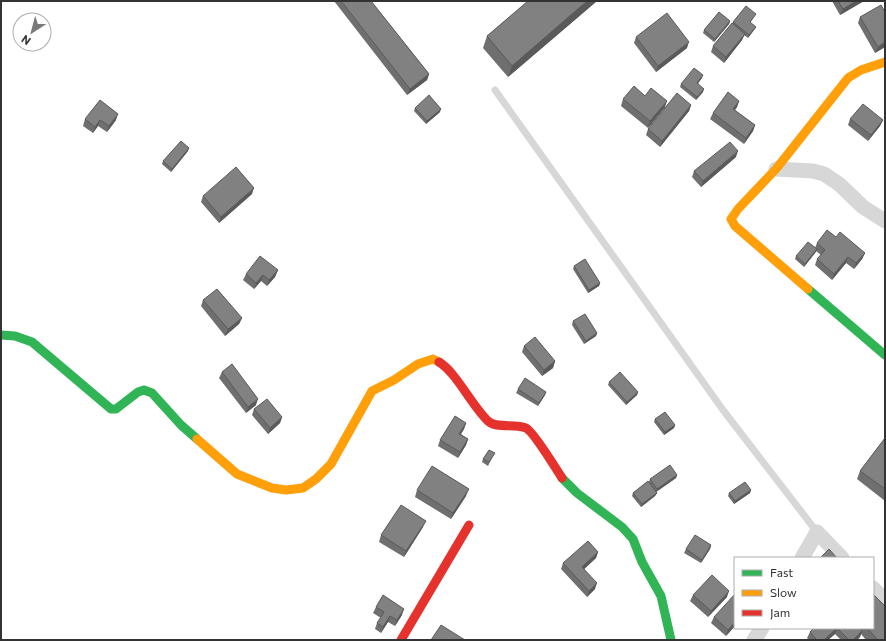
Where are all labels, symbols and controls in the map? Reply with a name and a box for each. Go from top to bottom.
north arrow [12,12,52,52]
text: N [19,33,33,48]
legend [734,557,874,629]
text: Fast [770,565,793,579]
text: Slow [770,585,797,599]
text: Jam [770,605,790,620]

